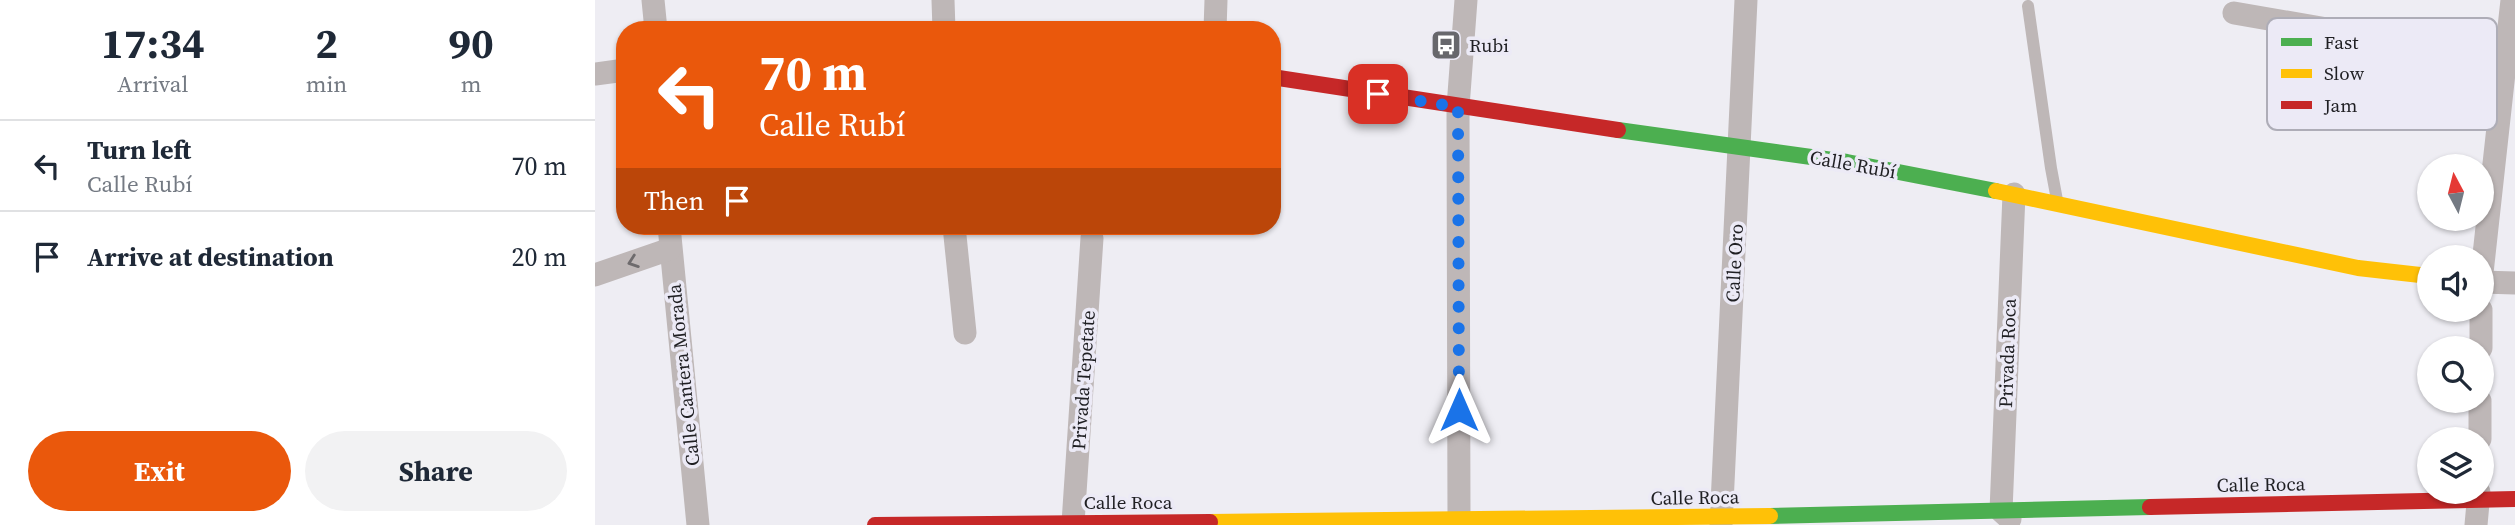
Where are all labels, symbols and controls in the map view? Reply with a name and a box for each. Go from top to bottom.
text: 17:34 [101,14,205,72]
text: 2 [315,14,338,72]
text: 90 [448,14,494,72]
legend [2267,18,2497,130]
bus stop icon: Rubi [1429,28,1463,62]
text: Fast [2324,29,2359,55]
place label: Rubi [1469,32,1509,58]
text: 70 m [759,39,867,106]
icon: left [644,49,735,140]
text: Slow [2324,60,2365,86]
pin [1348,64,1408,124]
text: Arrival [117,68,188,100]
text: min [306,68,347,100]
text: m [461,68,481,100]
icon: arrive [1359,75,1397,113]
text: Jam [2323,92,2357,118]
text: Calle Rubí [759,103,905,147]
text: Turn left [87,132,191,168]
street label: Calle Rubí [1808,144,1898,184]
icon: left [28,147,66,185]
text: 70 m [512,148,567,184]
north arrow [2417,154,2494,231]
map controls [2417,154,2494,504]
text: Calle Rubí [87,168,192,200]
icon: arrive [718,182,756,220]
text: Then [644,183,704,219]
street label: Calle Oro [1719,223,1749,303]
icon: arrive [28,238,66,276]
text: Arrive at destination [87,239,334,275]
text: 20 m [512,239,567,275]
button: sound [2417,245,2494,322]
one-way arrow [627,254,639,268]
street label: Calle Cantera Morada [660,282,705,467]
street label: Privada Roca [1992,297,2022,408]
street label: Privada Tepetate [1065,309,1101,451]
button: search [2417,336,2494,413]
position arrow [1422,373,1496,447]
button: layers [2417,427,2494,504]
button: Exit [28,431,291,511]
button: Share [305,431,567,511]
street label: Calle Roca [2216,470,2306,498]
street label: Calle Roca [1650,483,1740,511]
street label: Calle Roca [1084,489,1173,515]

